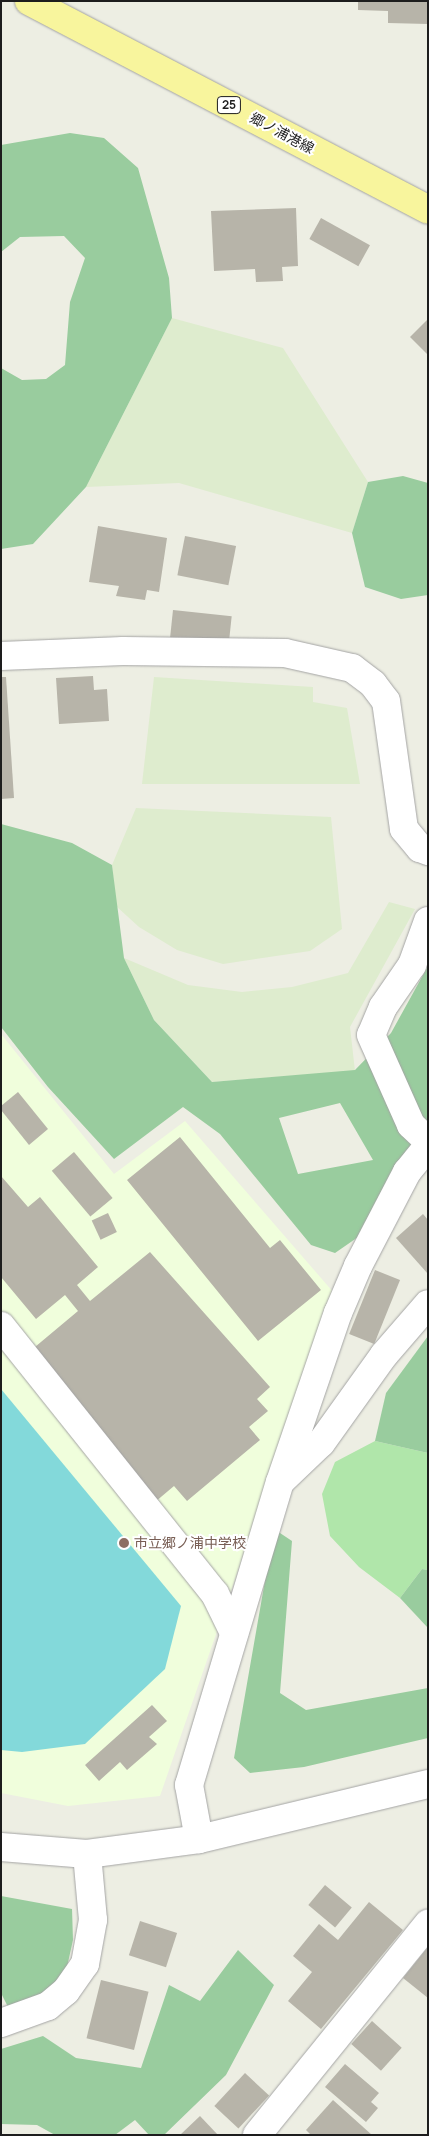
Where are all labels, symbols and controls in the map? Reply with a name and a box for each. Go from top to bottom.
road number: 25 [216,96,242,114]
street label: 郷ノ浦港線 [247,109,317,157]
place label: 市立郷ノ浦中学校 [134,1535,246,1551]
marker: 市立郷ノ浦中学校 [118,1537,130,1549]

